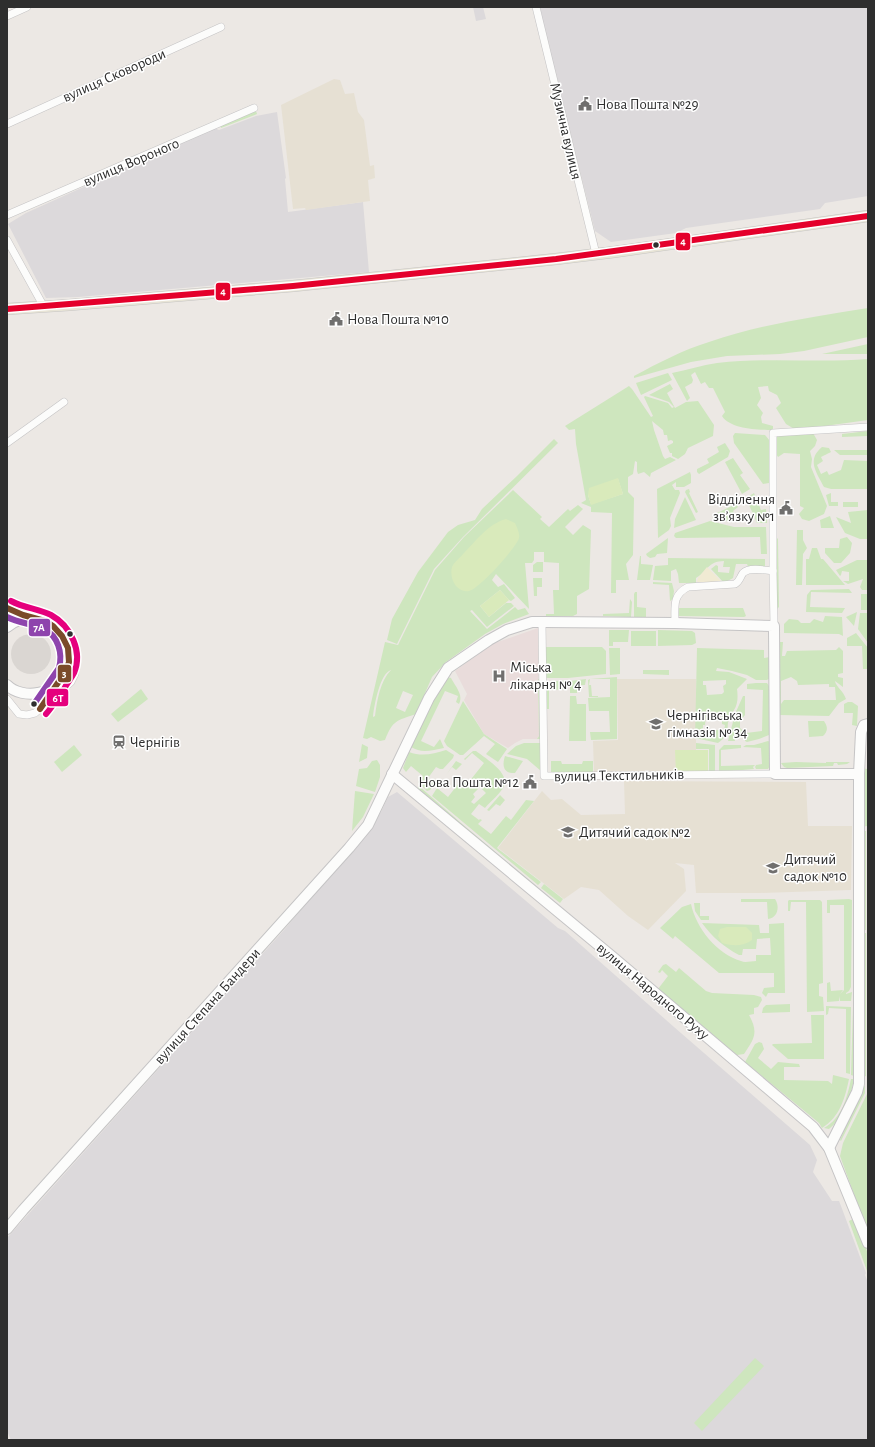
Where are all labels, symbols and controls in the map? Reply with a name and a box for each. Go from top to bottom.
street label: вулиця Сковороди [60,46,168,105]
street label: Музична вулиця [547,81,584,181]
public building icon: Нова Пошта №29 [577,96,593,112]
place label: Нова Пошта №29 [596,97,699,112]
street label: вулиця Вороного [81,135,181,189]
line badge: 4 [675,232,691,251]
text: 4 [680,236,686,247]
unlabelled marker [651,240,661,250]
line badge: 4 [215,282,231,301]
text: 4 [220,286,226,297]
public building icon: Нова Пошта №10 [328,311,344,327]
place label: Нова Пошта №10 [347,312,449,327]
place label: Відділення зв’язку №1 [708,492,775,524]
public building icon: Відділення зв’язку №1 [778,500,794,516]
line badge: 7А [28,618,51,637]
text: 7А [33,622,45,633]
unlabelled marker [65,629,75,639]
place label: Міська лікарня № 4 [510,660,581,692]
line badge: 3 [57,664,72,683]
text: 3 [62,668,67,679]
hospital icon: Міська лікарня № 4 [491,668,507,684]
line badge: 6Т [46,688,69,707]
text: 6Т [53,693,64,704]
unlabelled marker [29,699,39,709]
place label: Чернігівська гімназія № 34 [667,708,747,740]
school or university icon: Чернігівська гімназія № 34 [648,716,664,732]
station icon: Чернігів [111,734,127,750]
place label: Чернігів [130,735,180,750]
street label: вулиця Текстильників [554,767,684,784]
public building icon: Нова Пошта №12 [522,774,538,790]
place label: Нова Пошта №12 [418,775,519,790]
school or university icon: Дитячий садок №2 [560,824,576,840]
place label: Дитячий садок №2 [579,825,691,840]
place label: Дитячий садок №10 [784,852,847,884]
school or university icon: Дитячий садок №10 [765,860,781,876]
street label: вулиця Народного Руху [594,940,712,1043]
street label: вулиця Степана Бандери [151,945,263,1067]

